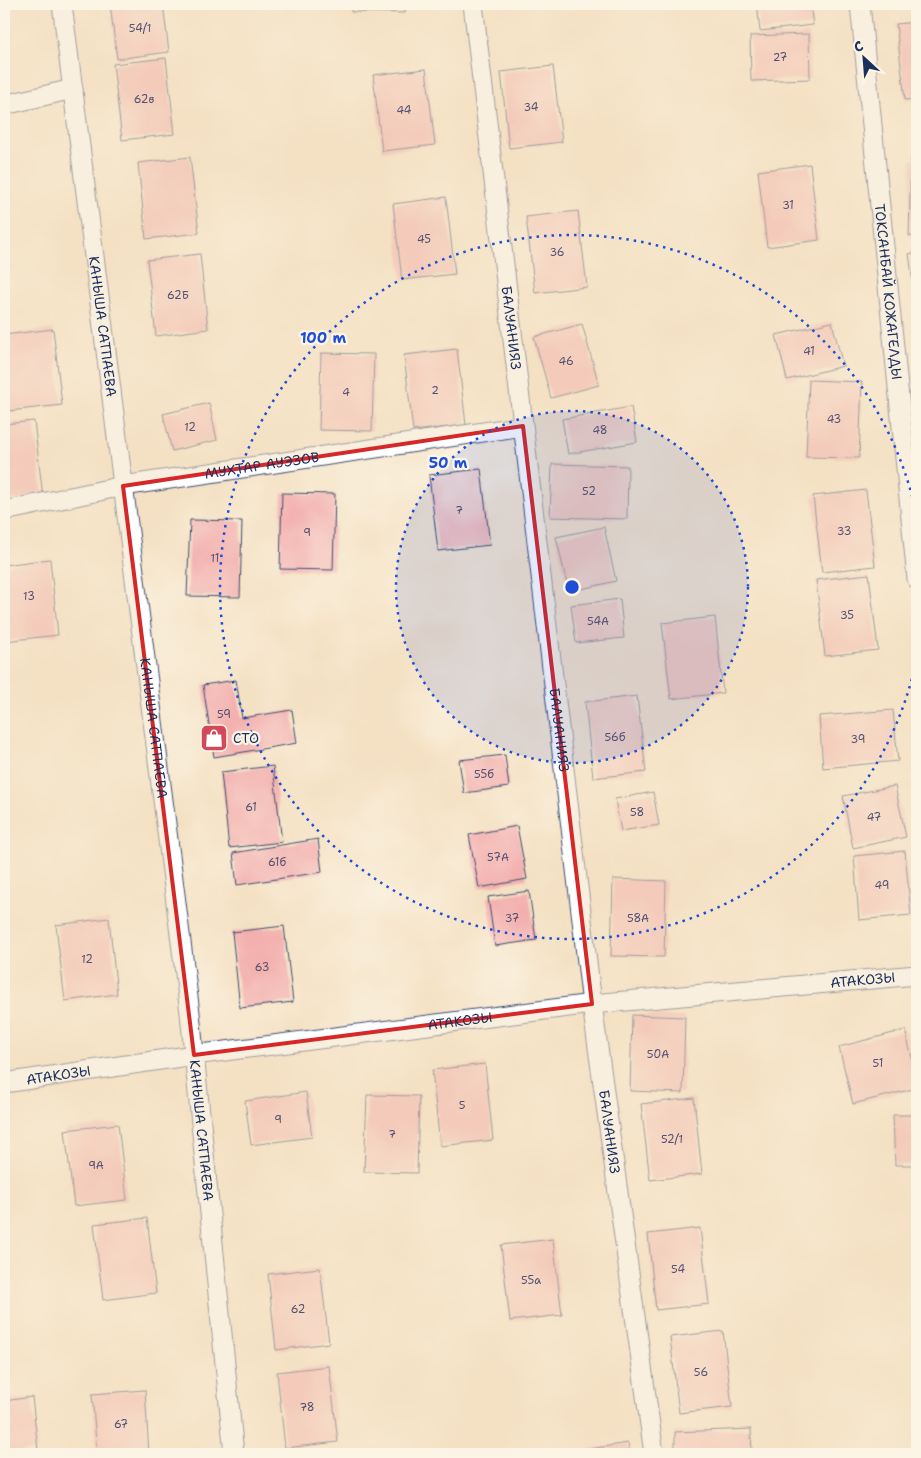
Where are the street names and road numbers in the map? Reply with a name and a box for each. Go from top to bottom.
street label: ТОКСАНБАЙ КОЖАГЕЛДЫ [871,203,906,380]
street label: КАНЫША САТПАЕВА [85,255,121,398]
street label: БАЛУАНИЯЗ [498,285,525,371]
street label: МУХТАР АУЭЗОВ [203,448,320,483]
street label: КАНЫША САТПАЕВА [136,657,172,800]
street label: БАЛУАНИЯЗ [545,687,573,773]
street label: АТАКОЗЫ [829,968,896,992]
street label: АТАКОЗЫ [426,1008,493,1034]
street label: КАНЫША САТПАЕВА [186,1059,218,1202]
street label: АТАКОЗЫ [25,1061,92,1089]
street label: БАЛУАНИЯЗ [595,1089,624,1175]

